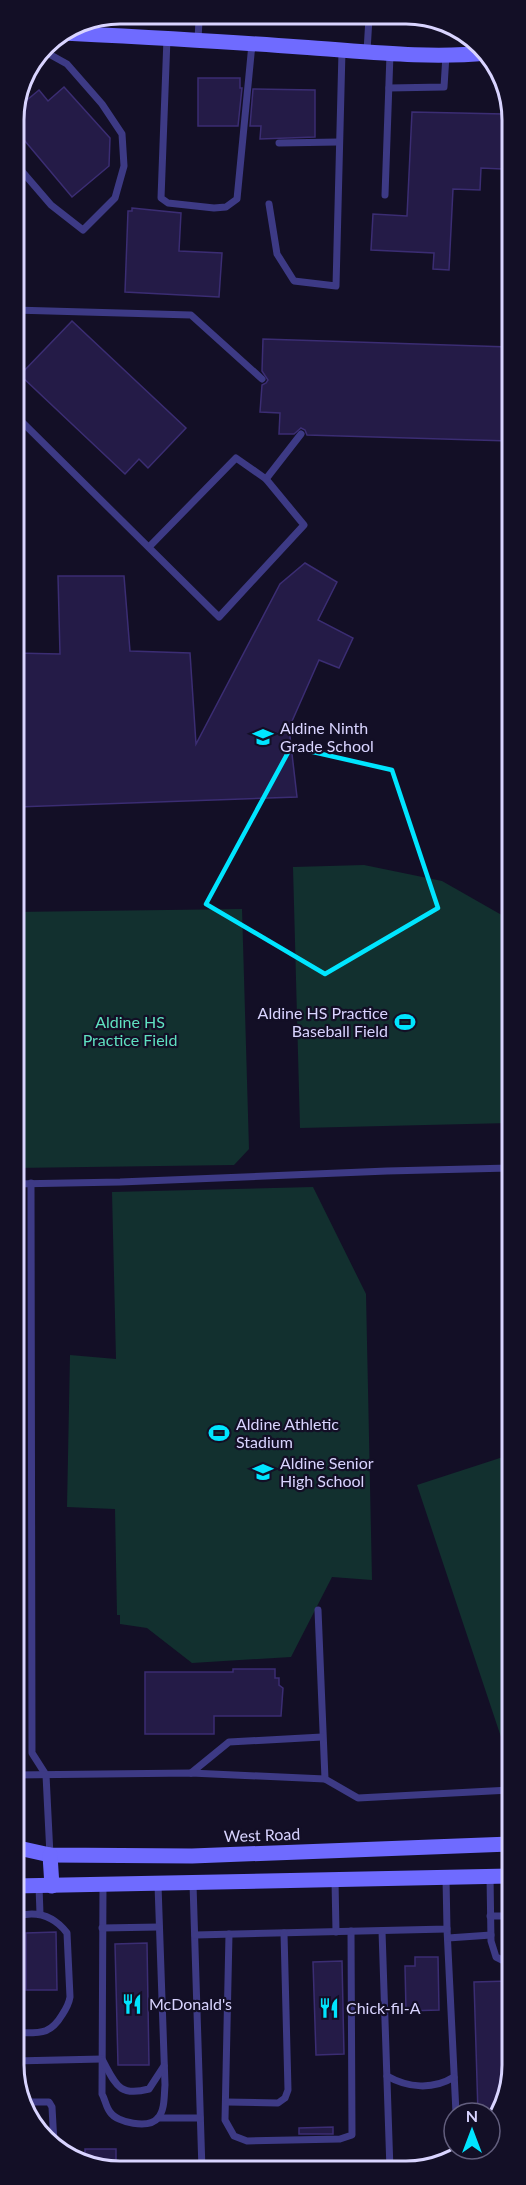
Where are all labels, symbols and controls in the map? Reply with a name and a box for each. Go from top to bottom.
place label: Aldine Ninth Grade School [280,718,374,755]
school or university icon: Aldine Ninth Grade School [251,725,275,749]
place label: Aldine HS Practice Baseball Field [258,1003,388,1040]
sports icon: Aldine HS Practice Baseball Field [393,1010,417,1034]
park label: Aldine HS Practice Field [83,1012,177,1049]
place label: Aldine Athletic Stadium [236,1414,339,1451]
sports icon: Aldine Athletic Stadium [207,1421,231,1445]
place label: Aldine Senior High School [280,1453,374,1490]
school or university icon: Aldine Senior High School [251,1460,275,1484]
street label: West Road [223,1824,300,1845]
restaurant icon: McDonald's [120,1992,144,2016]
place label: McDonald's [149,1994,232,2013]
restaurant icon: Chick-fil-A [317,1996,341,2020]
place label: Chick-fil-A [346,1998,421,2017]
north arrow [442,2101,502,2161]
text: N [466,2106,478,2125]

